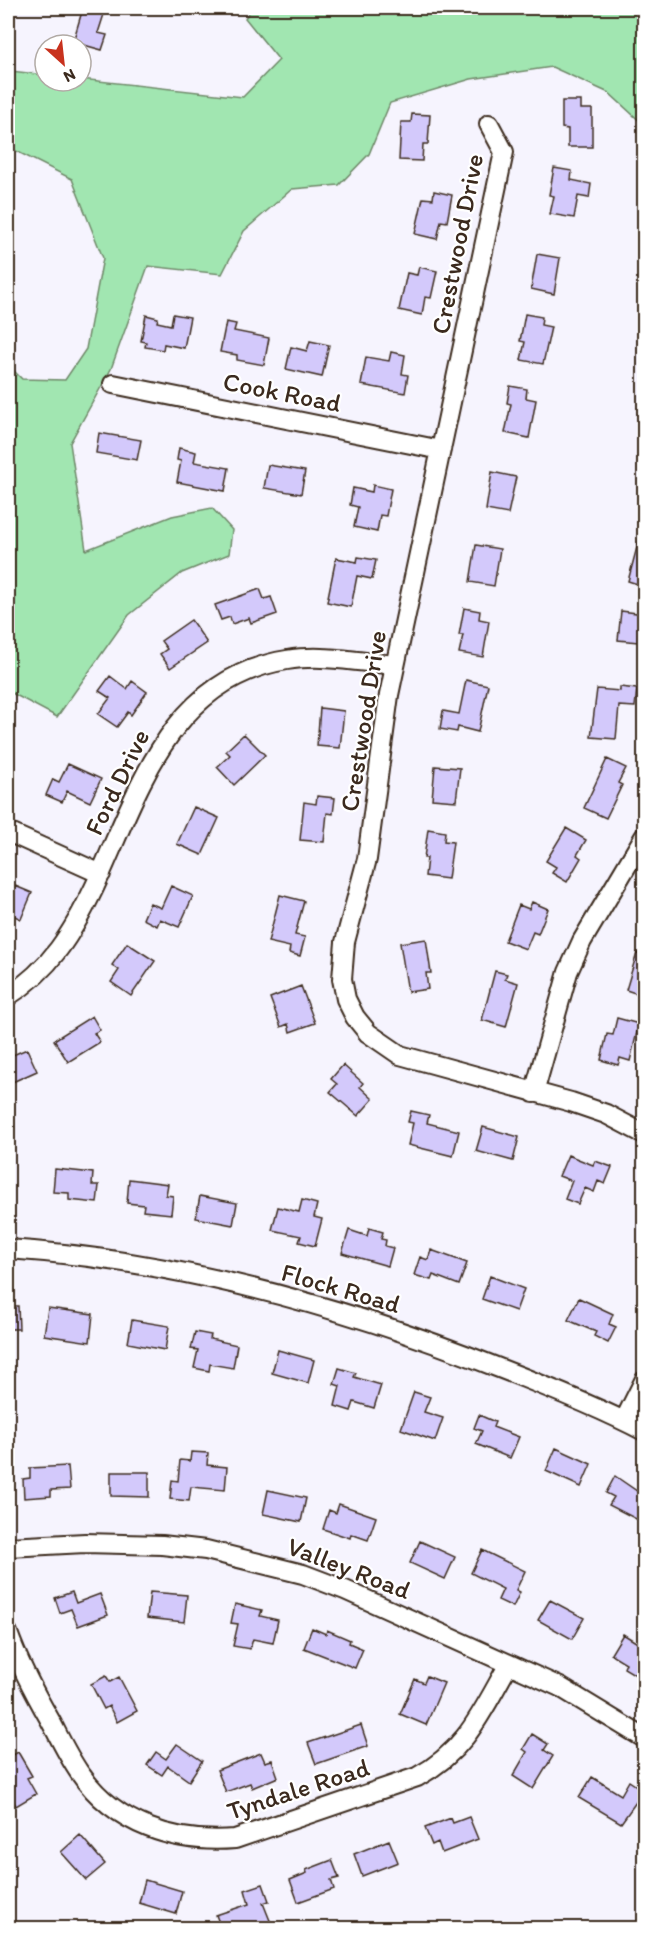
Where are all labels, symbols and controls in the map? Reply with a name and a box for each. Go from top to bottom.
north arrow [33,33,93,93]
text: N [60,65,79,87]
street label: Crestwood Drive [424,151,490,337]
street label: Cook Road [220,365,344,419]
street label: Crestwood Drive [333,628,393,814]
street label: Ford Drive [78,724,156,840]
street label: Flock Road [278,1256,405,1320]
street label: Valley Road [283,1530,416,1606]
street label: Tyndale Road [223,1751,373,1827]

